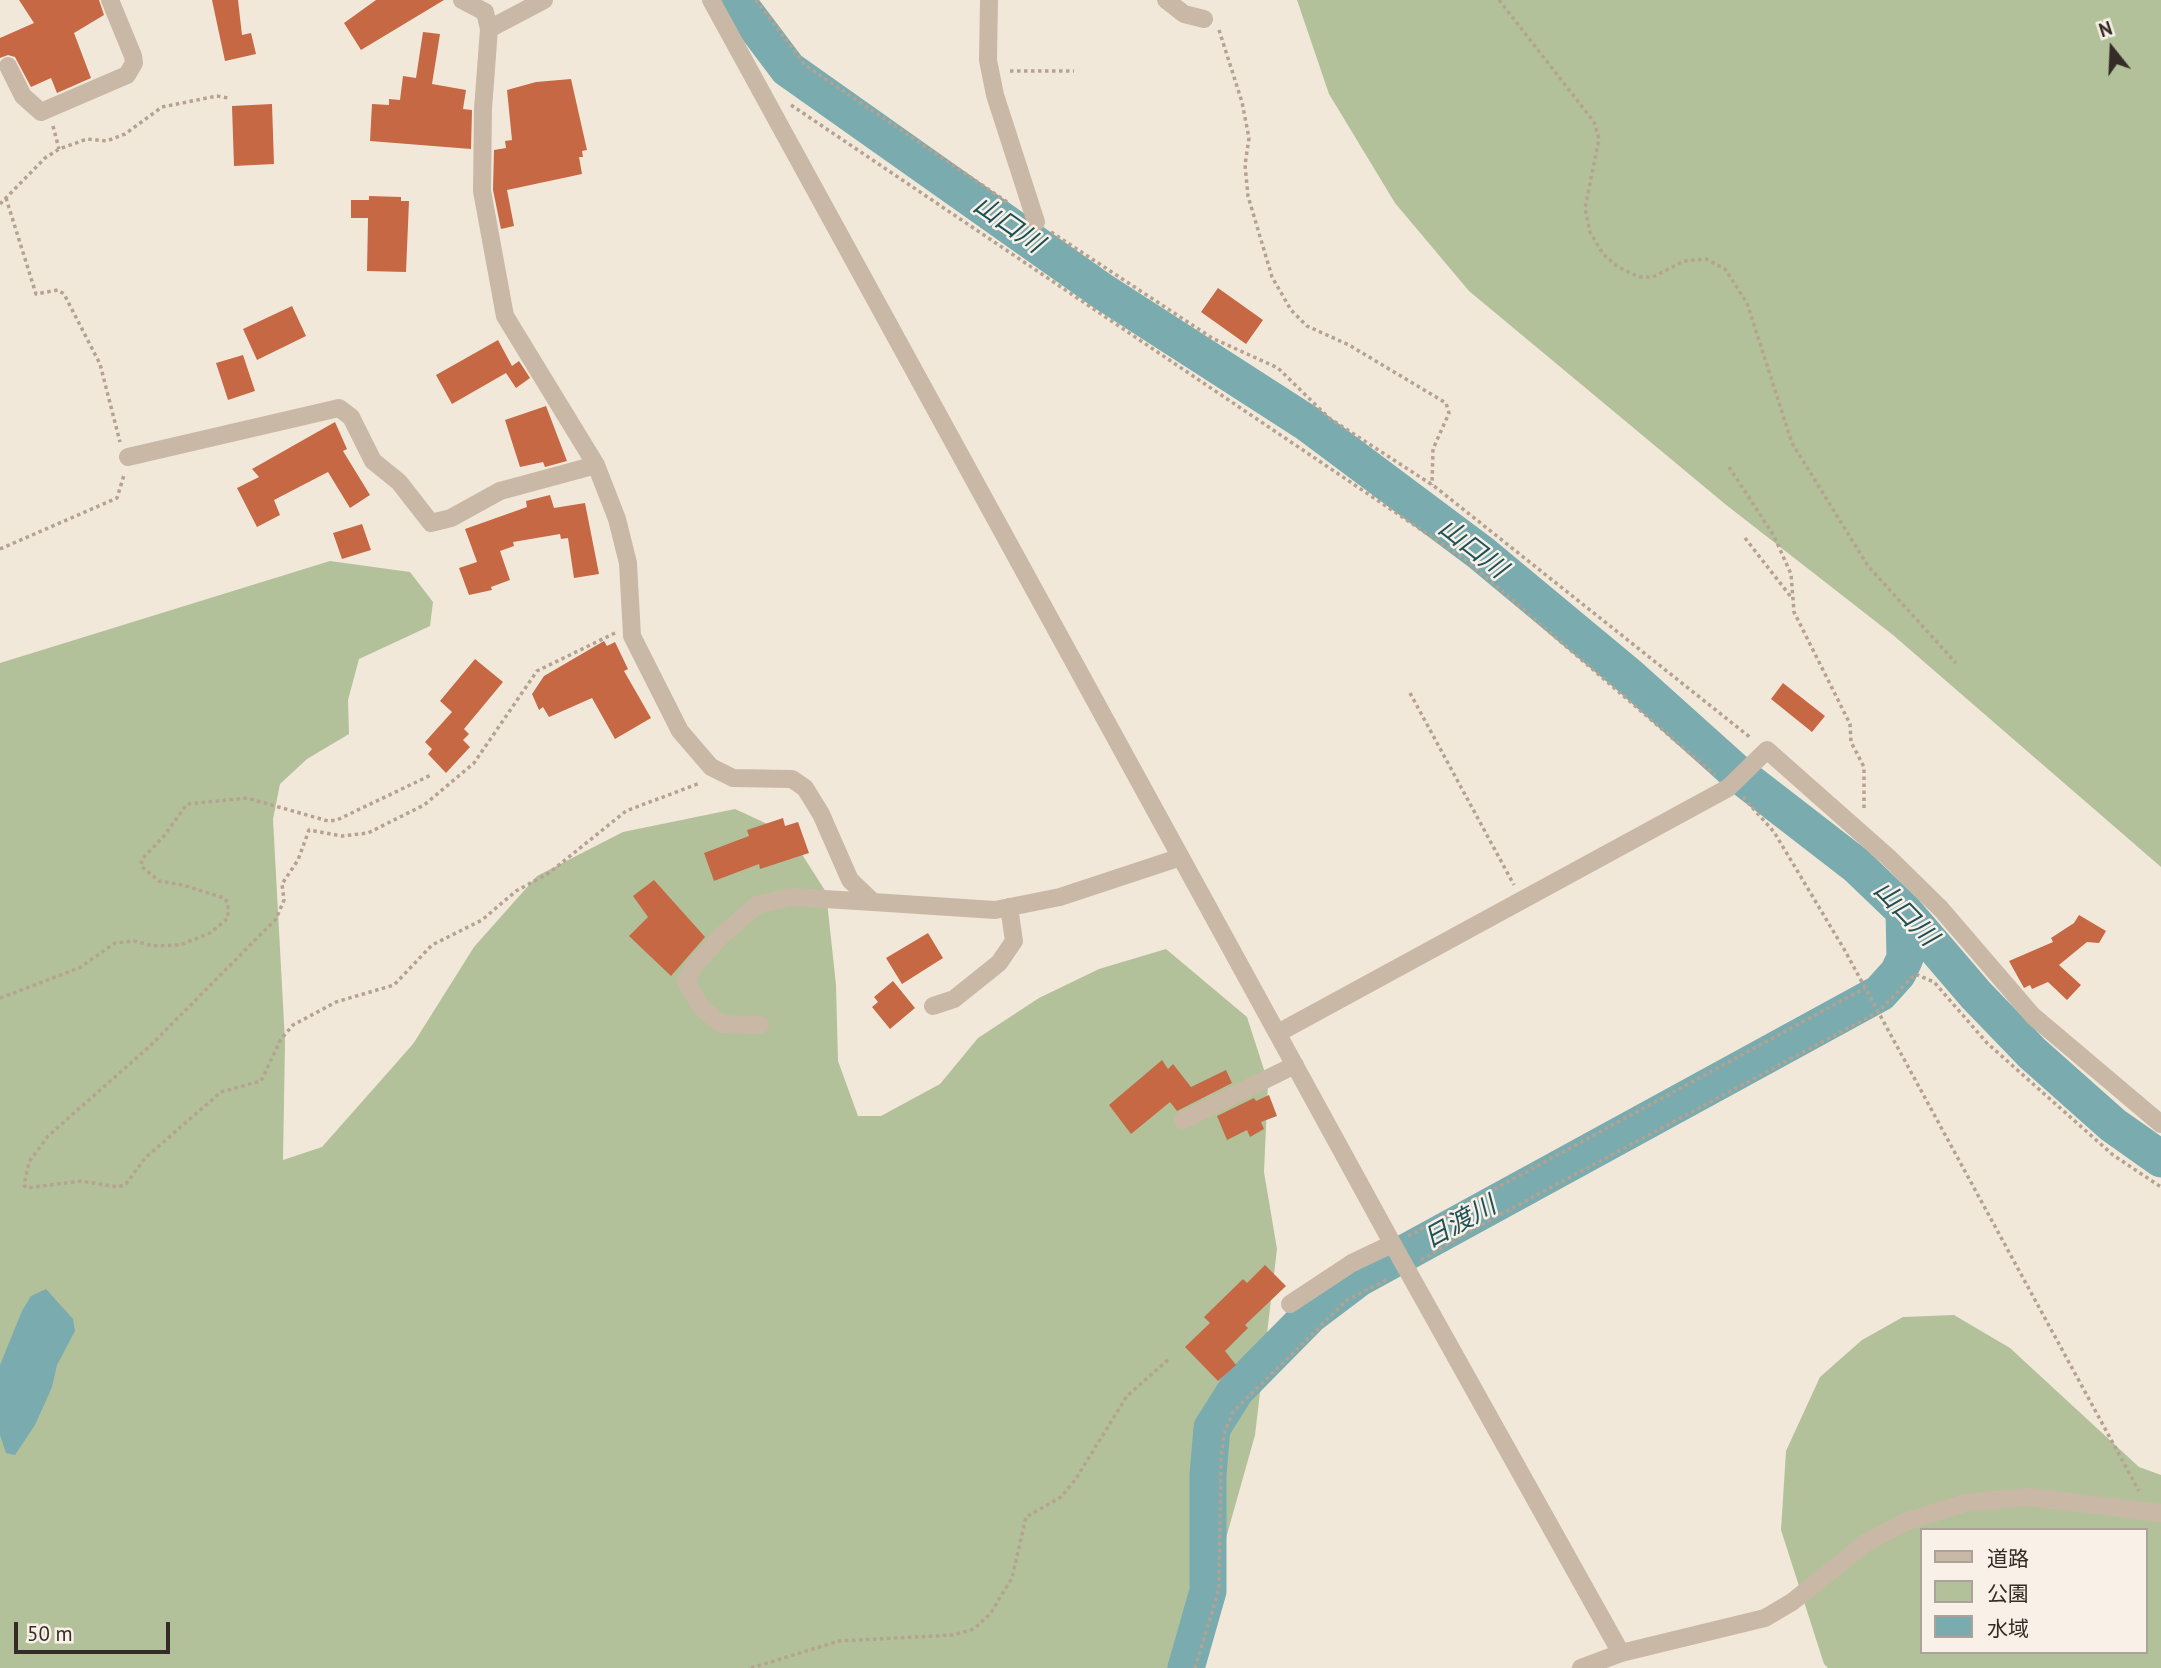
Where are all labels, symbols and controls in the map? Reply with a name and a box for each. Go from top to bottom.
north arrow [2077,14,2147,84]
text: N [2096,16,2115,42]
water label: 山口川 [967,190,1049,260]
water label: 山口川 [1432,513,1512,585]
water label: 山口川 [1867,875,1943,953]
water label: 日渡川 [1418,1190,1502,1256]
legend [1920,1528,2147,1654]
text: 道路 [1987,1545,2029,1572]
text: 公園 [1987,1580,2029,1607]
scale bar [18,1608,173,1652]
text: 水域 [1987,1615,2029,1642]
text: 50 m [27,1620,73,1647]

